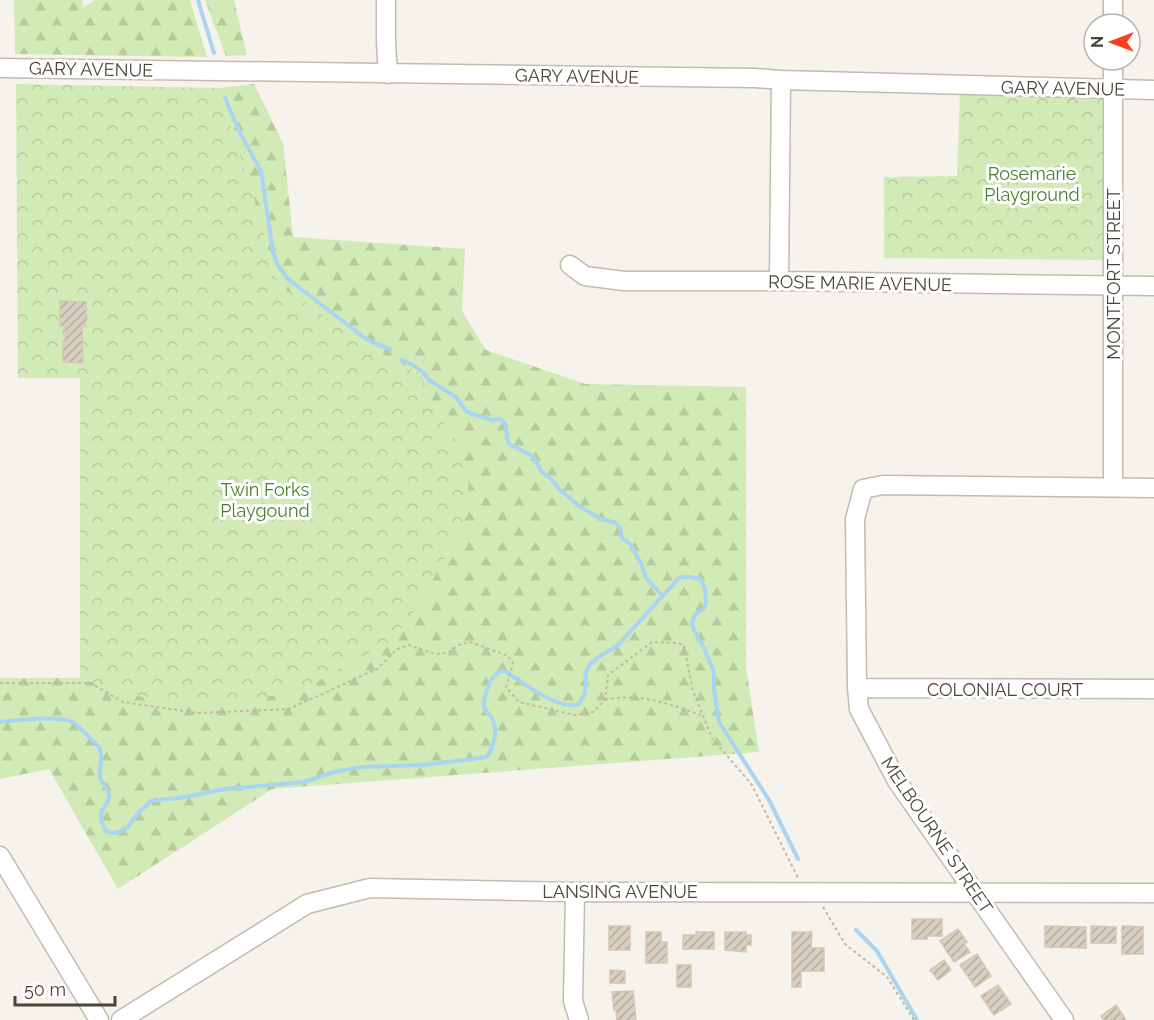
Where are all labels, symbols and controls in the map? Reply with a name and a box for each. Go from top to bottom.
north arrow [1082,12,1142,72]
text: N [1088,36,1107,48]
street label: GARY AVENUE [29,57,153,81]
street label: GARY AVENUE [515,64,639,88]
street label: GARY AVENUE [1001,76,1125,100]
park label: Rosemarie Playground [984,163,1080,205]
street label: MONTFORT STREET [1103,188,1124,360]
street label: ROSE MARIE AVENUE [768,271,952,295]
park label: Twin Forks Playgound [220,479,310,521]
street label: COLONIAL COURT [927,679,1083,700]
street label: MELBOURNE STREET [877,753,997,917]
street label: LANSING AVENUE [542,881,698,902]
scale bar [15,969,116,1007]
text: 50 m [24,979,66,1000]

